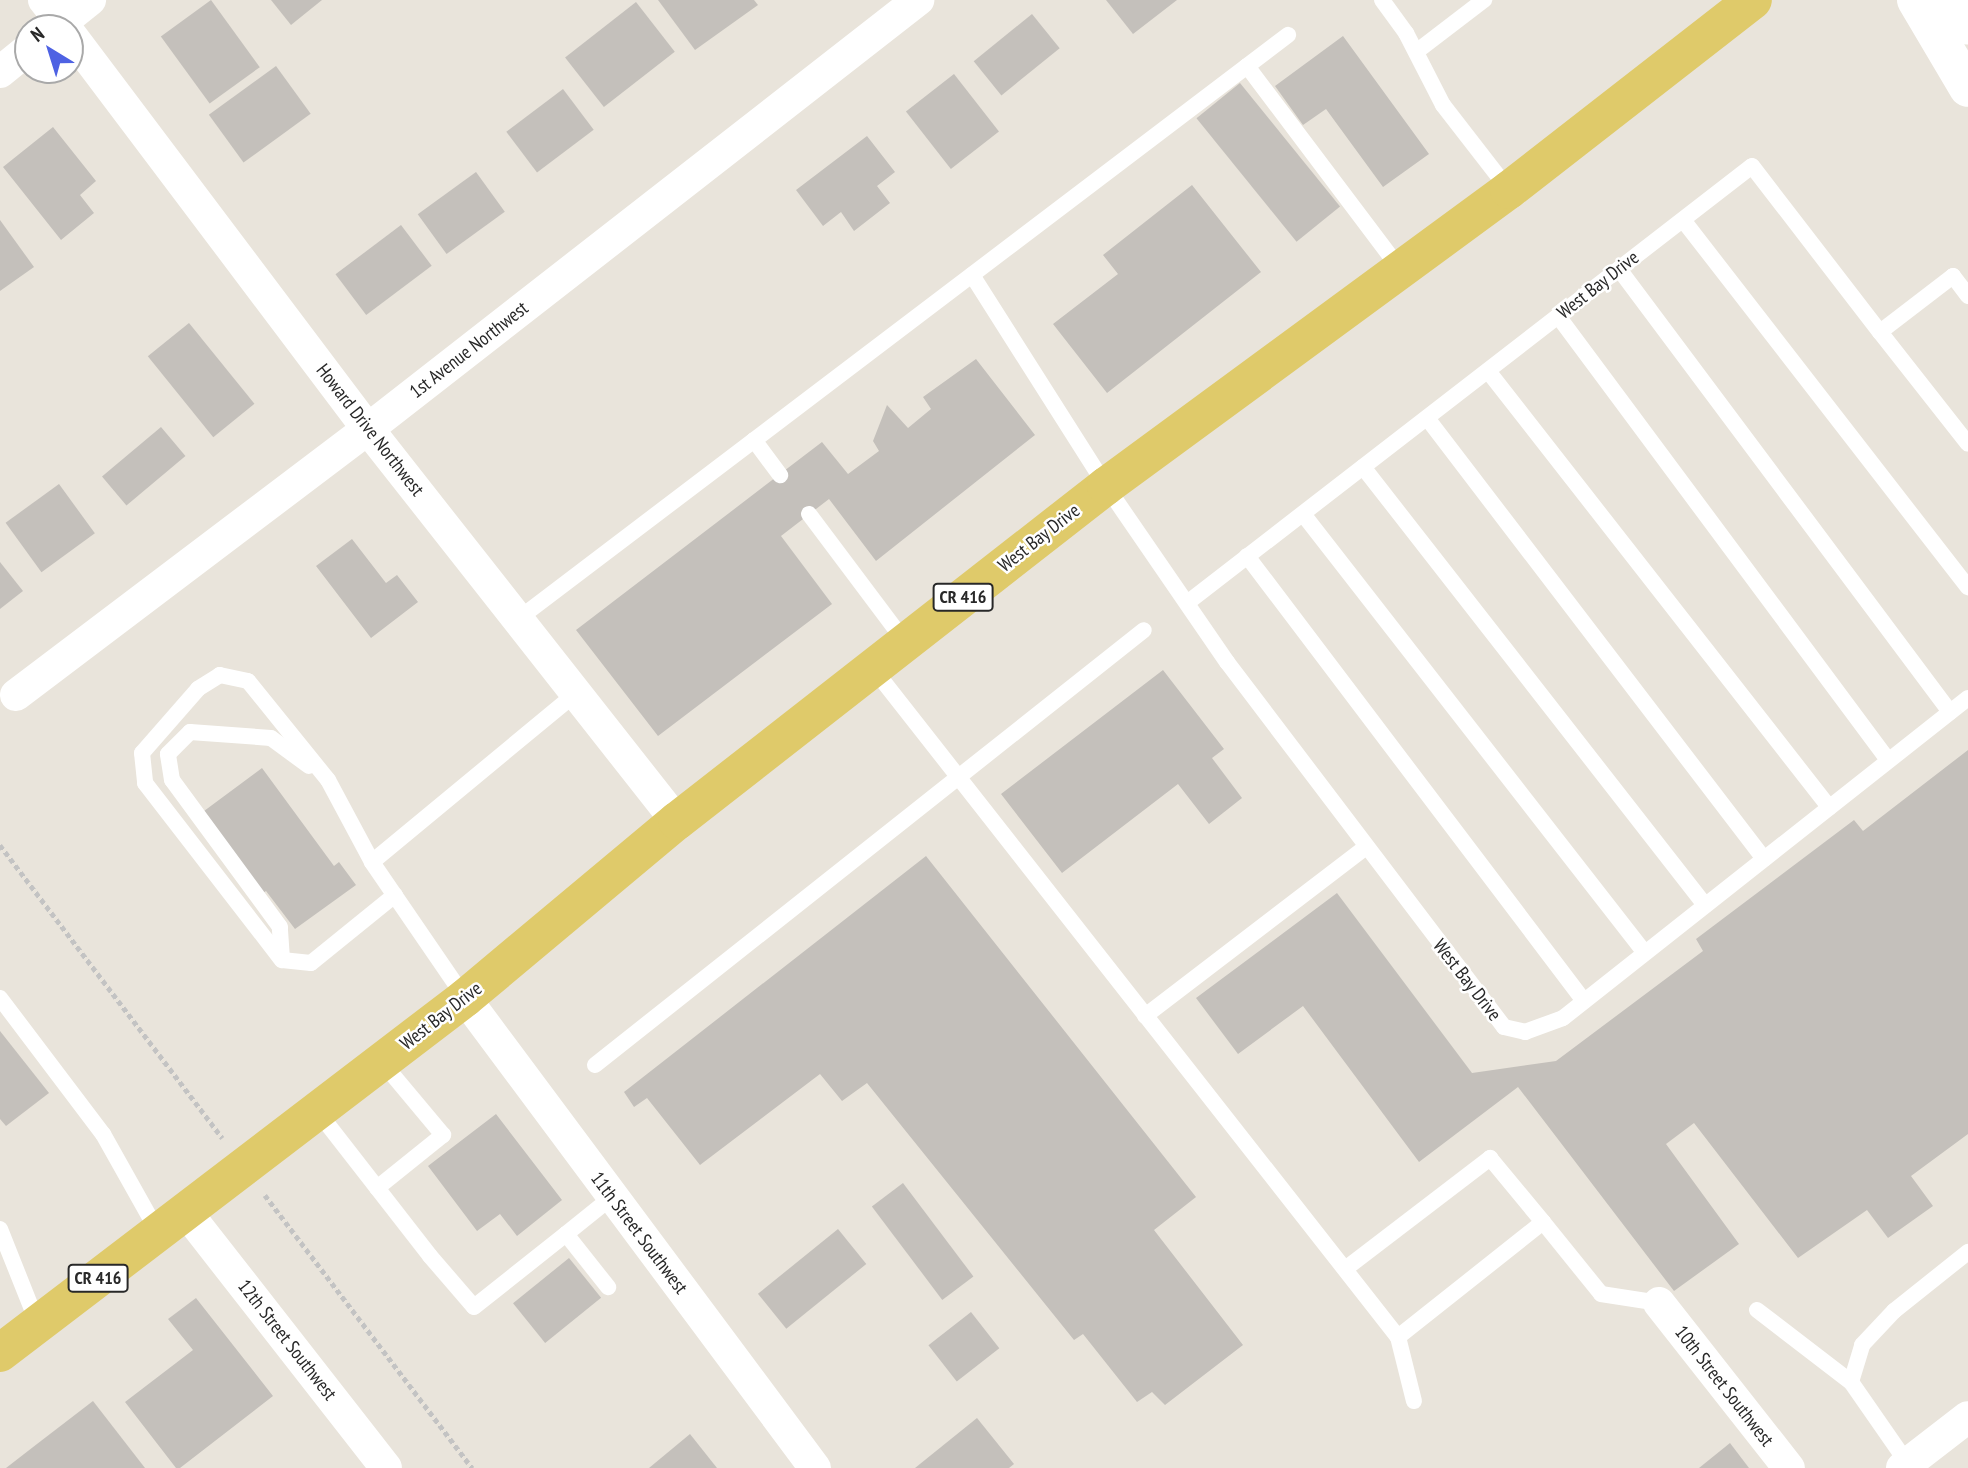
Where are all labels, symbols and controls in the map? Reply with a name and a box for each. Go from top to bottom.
north arrow [14,14,84,84]
text: N [26,21,49,47]
street label: West Bay Drive [1552,246,1644,324]
street label: 1st Avenue Northwest [405,297,533,403]
street label: Howard Drive Northwest [311,359,429,501]
street label: West Bay Drive [993,499,1085,577]
road number: CR 416 [932,582,995,612]
street label: West Bay Drive [1428,934,1506,1026]
street label: West Bay Drive [395,977,487,1055]
street label: 11th Street Southwest [586,1168,692,1298]
road number: CR 416 [66,1264,130,1293]
street label: 12th Street Southwest [233,1275,341,1405]
street label: 10th Street Southwest [1670,1321,1778,1451]

